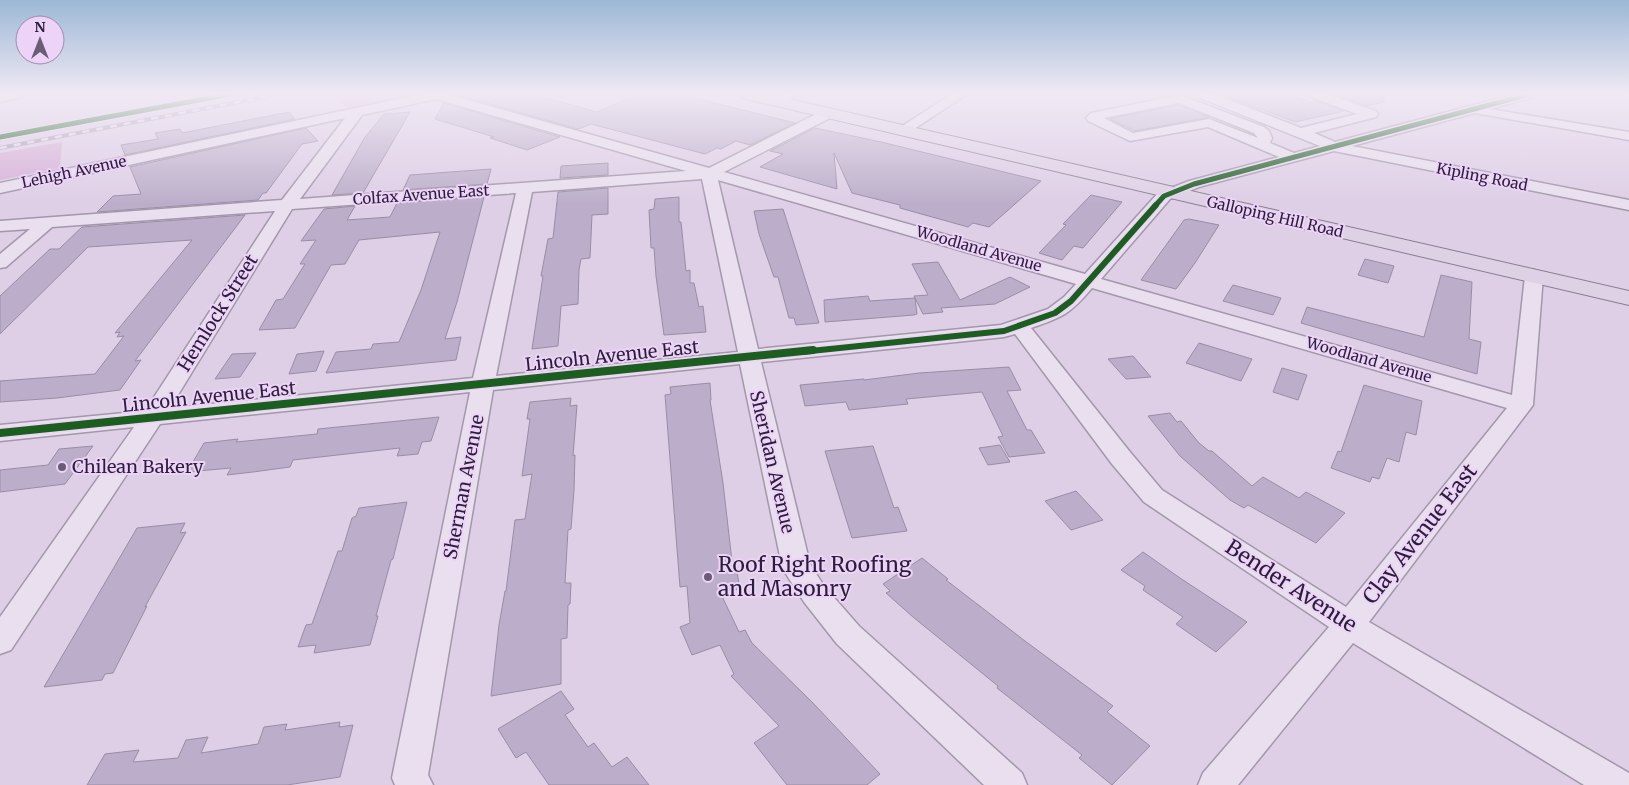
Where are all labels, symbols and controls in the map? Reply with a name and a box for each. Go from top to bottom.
north arrow [15,15,65,65]
text: N [34,18,46,36]
street label: Lehigh Avenue [20,151,128,192]
street label: Kipling Road [1435,158,1529,195]
street label: Colfax Avenue East [352,180,490,209]
street label: Galloping Hill Road [1205,192,1345,241]
street label: Woodland Avenue [913,221,1044,276]
street label: Hemlock Street [172,250,263,376]
street label: Woodland Avenue [1303,332,1434,387]
street label: Lincoln Avenue East [524,335,700,376]
street label: Lincoln Avenue East [121,376,297,417]
street label: Sheridan Avenue [745,388,800,535]
street label: Sherman Avenue [438,413,489,561]
place label: Chilean Bakery [72,455,204,478]
street label: Clay Avenue East [1356,458,1483,609]
marker: Chilean Bakery [56,461,68,473]
street label: Bender Avenue [1220,533,1362,638]
place label: Roof Right Roofing and Masonry [718,551,912,602]
marker: Roof Right Roofing and Masonry [702,571,714,583]

